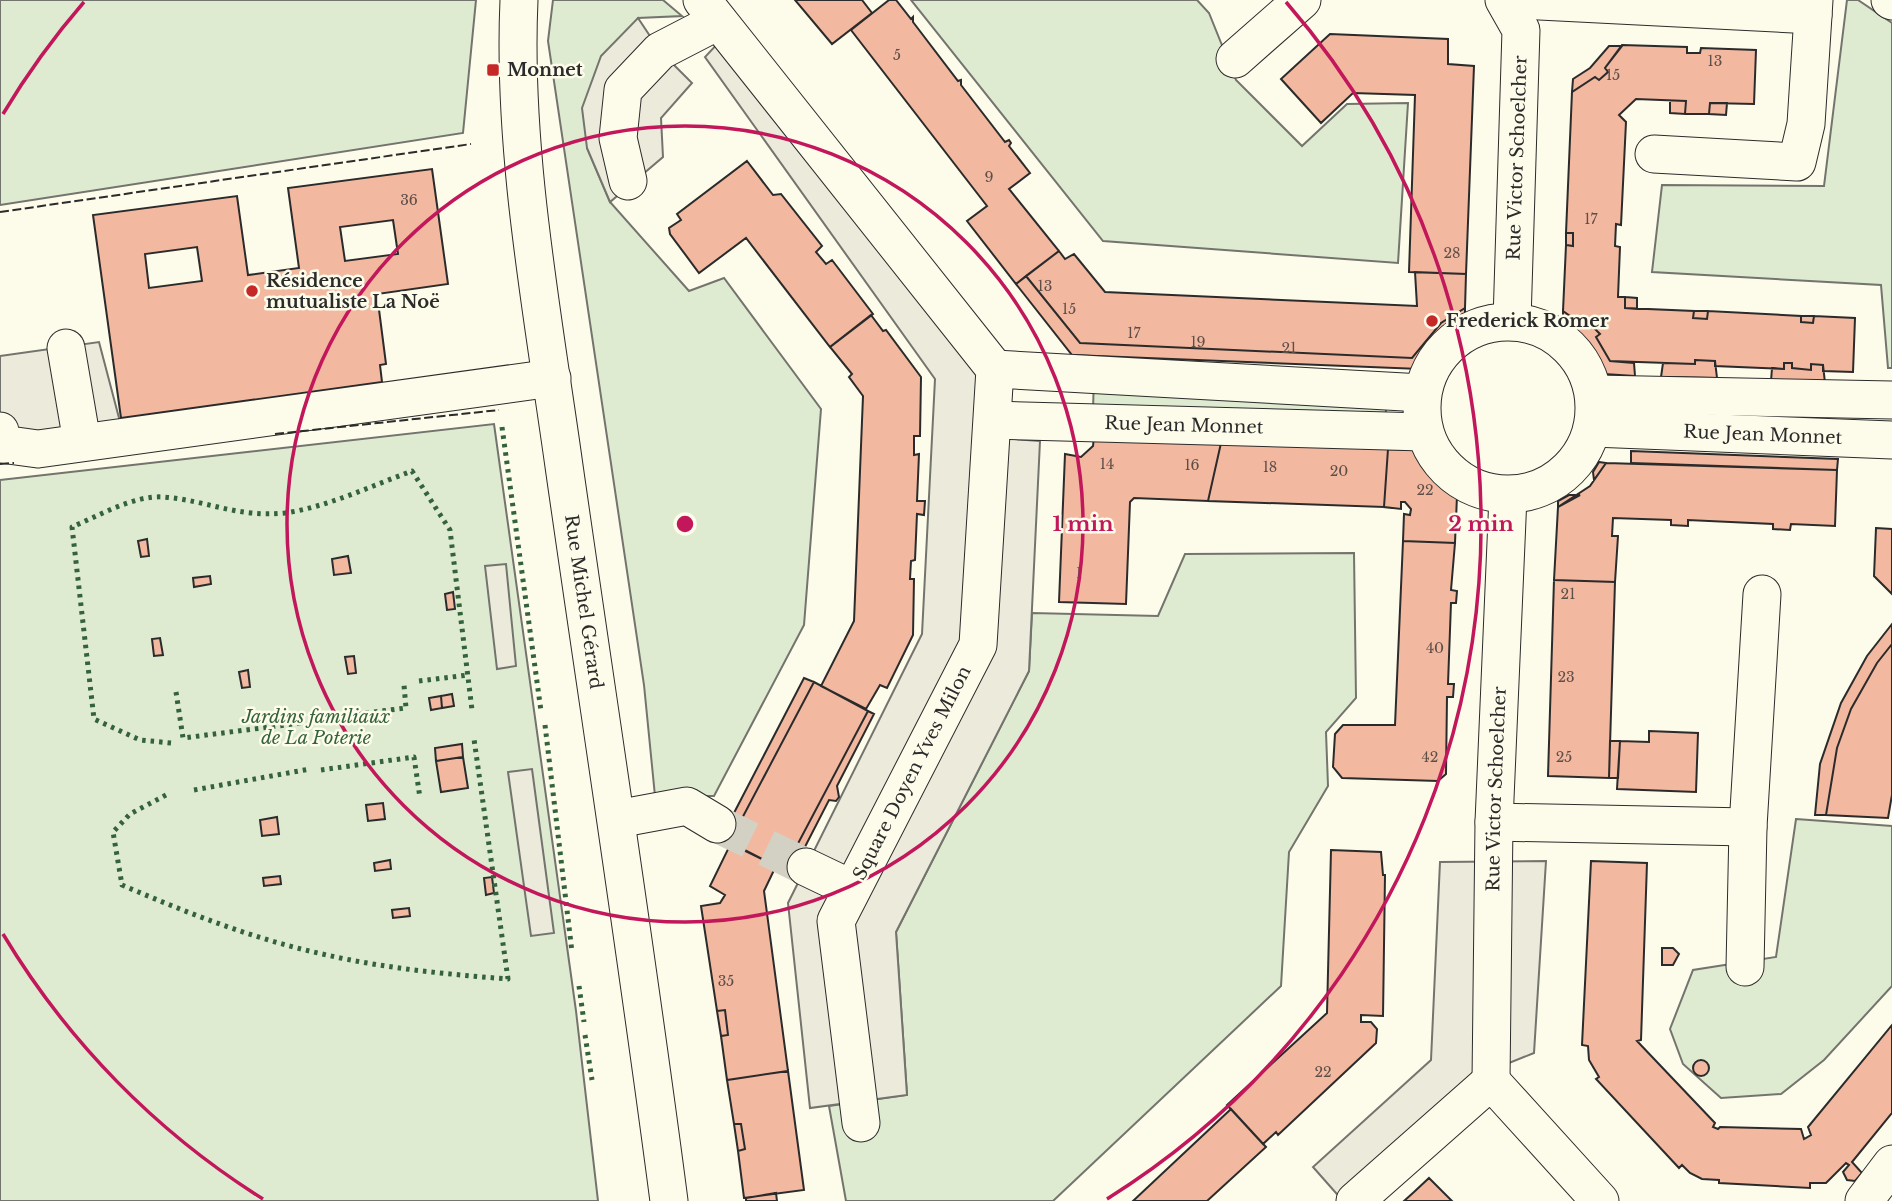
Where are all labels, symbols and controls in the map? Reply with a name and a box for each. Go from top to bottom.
house number: 5 [893,46,901,64]
house number: 13 [1708,52,1722,70]
street label: Rue Victor Schoelcher [1502,55,1532,261]
place label: Monnet [507,59,583,81]
marker: Monnet [485,62,501,78]
house number: 15 [1606,66,1620,84]
house number: 9 [984,168,994,186]
house number: 36 [400,191,418,209]
house number: 17 [1584,210,1599,228]
house number: 28 [1443,244,1461,262]
place label: Résidence mutualiste La Noë [266,270,440,313]
house number: 13 [1038,277,1052,295]
marker: Résidence mutualiste La Noë [244,283,260,299]
house number: 15 [1062,300,1076,318]
place label: Frederick Romer [1446,310,1609,332]
marker: Frederick Romer [1424,313,1440,329]
house number: 17 [1127,324,1142,342]
house number: 19 [1190,333,1206,351]
house number: 21 [1282,339,1296,357]
street label: Rue Jean Monnet [1104,412,1264,439]
street label: Rue Jean Monnet [1683,421,1843,449]
house number: 14 [1100,455,1114,473]
house number: 16 [1184,456,1200,474]
house number: 18 [1263,458,1277,476]
house number: 20 [1330,462,1348,480]
house number: 22 [1416,481,1434,499]
text: 1 min [1053,511,1113,537]
text: 2 min [1448,511,1514,537]
centre of rings [673,512,697,536]
street label: Rue Michel Gérard [560,513,607,690]
house number: 1 [1076,564,1082,582]
house number: 21 [1561,585,1575,603]
house number: 40 [1426,639,1444,657]
street label: Square Doyen Yves Milon [848,662,976,884]
house number: 23 [1557,668,1575,686]
street label: Rue Victor Schoelcher [1482,686,1511,892]
park label: Jardins familiaux de La Poterie [241,706,391,749]
house number: 42 [1422,748,1438,766]
house number: 25 [1556,748,1572,766]
house number: 35 [718,972,734,990]
house number: 22 [1314,1063,1332,1081]

